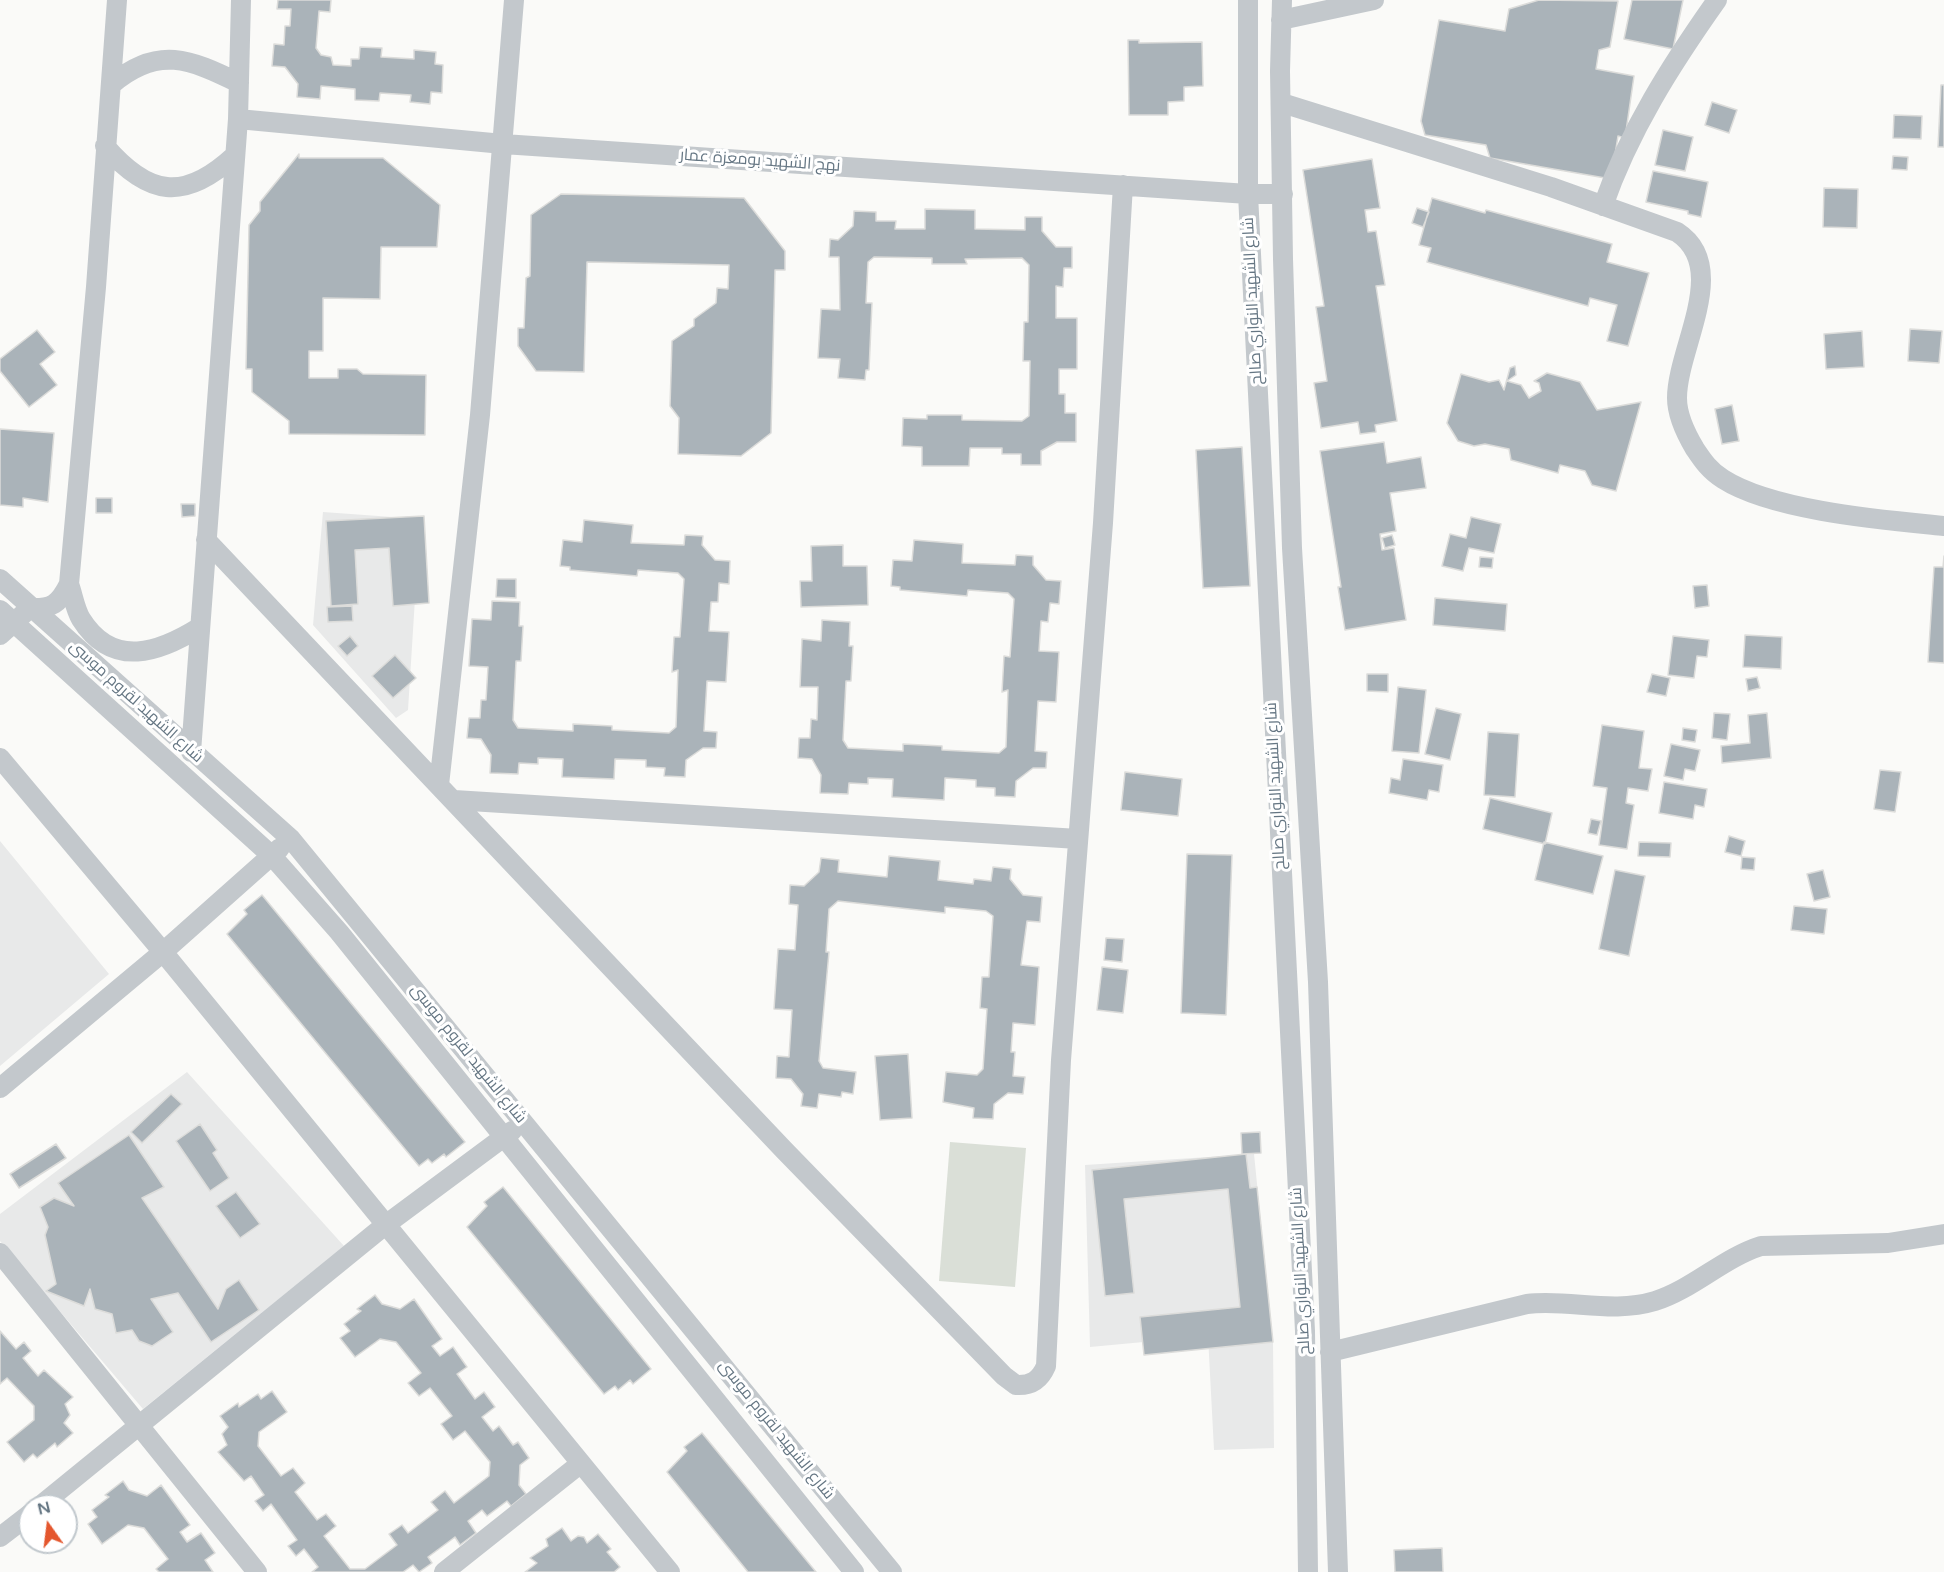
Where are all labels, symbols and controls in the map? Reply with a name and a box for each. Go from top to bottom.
street label: نهج الشهيد بومعزة عمار [679,146,841,176]
street label: شارع الشهيد النواري صالح [1239,217,1267,385]
street label: شارع الشهيد لقروم موسى [65,637,207,767]
street label: شارع الشهيد النواري صالح [1262,702,1290,870]
street label: شارع الشهيد لقروم موسى [406,981,530,1127]
street label: شارع الشهيد النواري صالح [1287,1187,1315,1355]
street label: شارع الشهيد لقروم موسى [714,1357,838,1503]
north arrow [18,1494,78,1554]
text: N [35,1497,53,1520]

